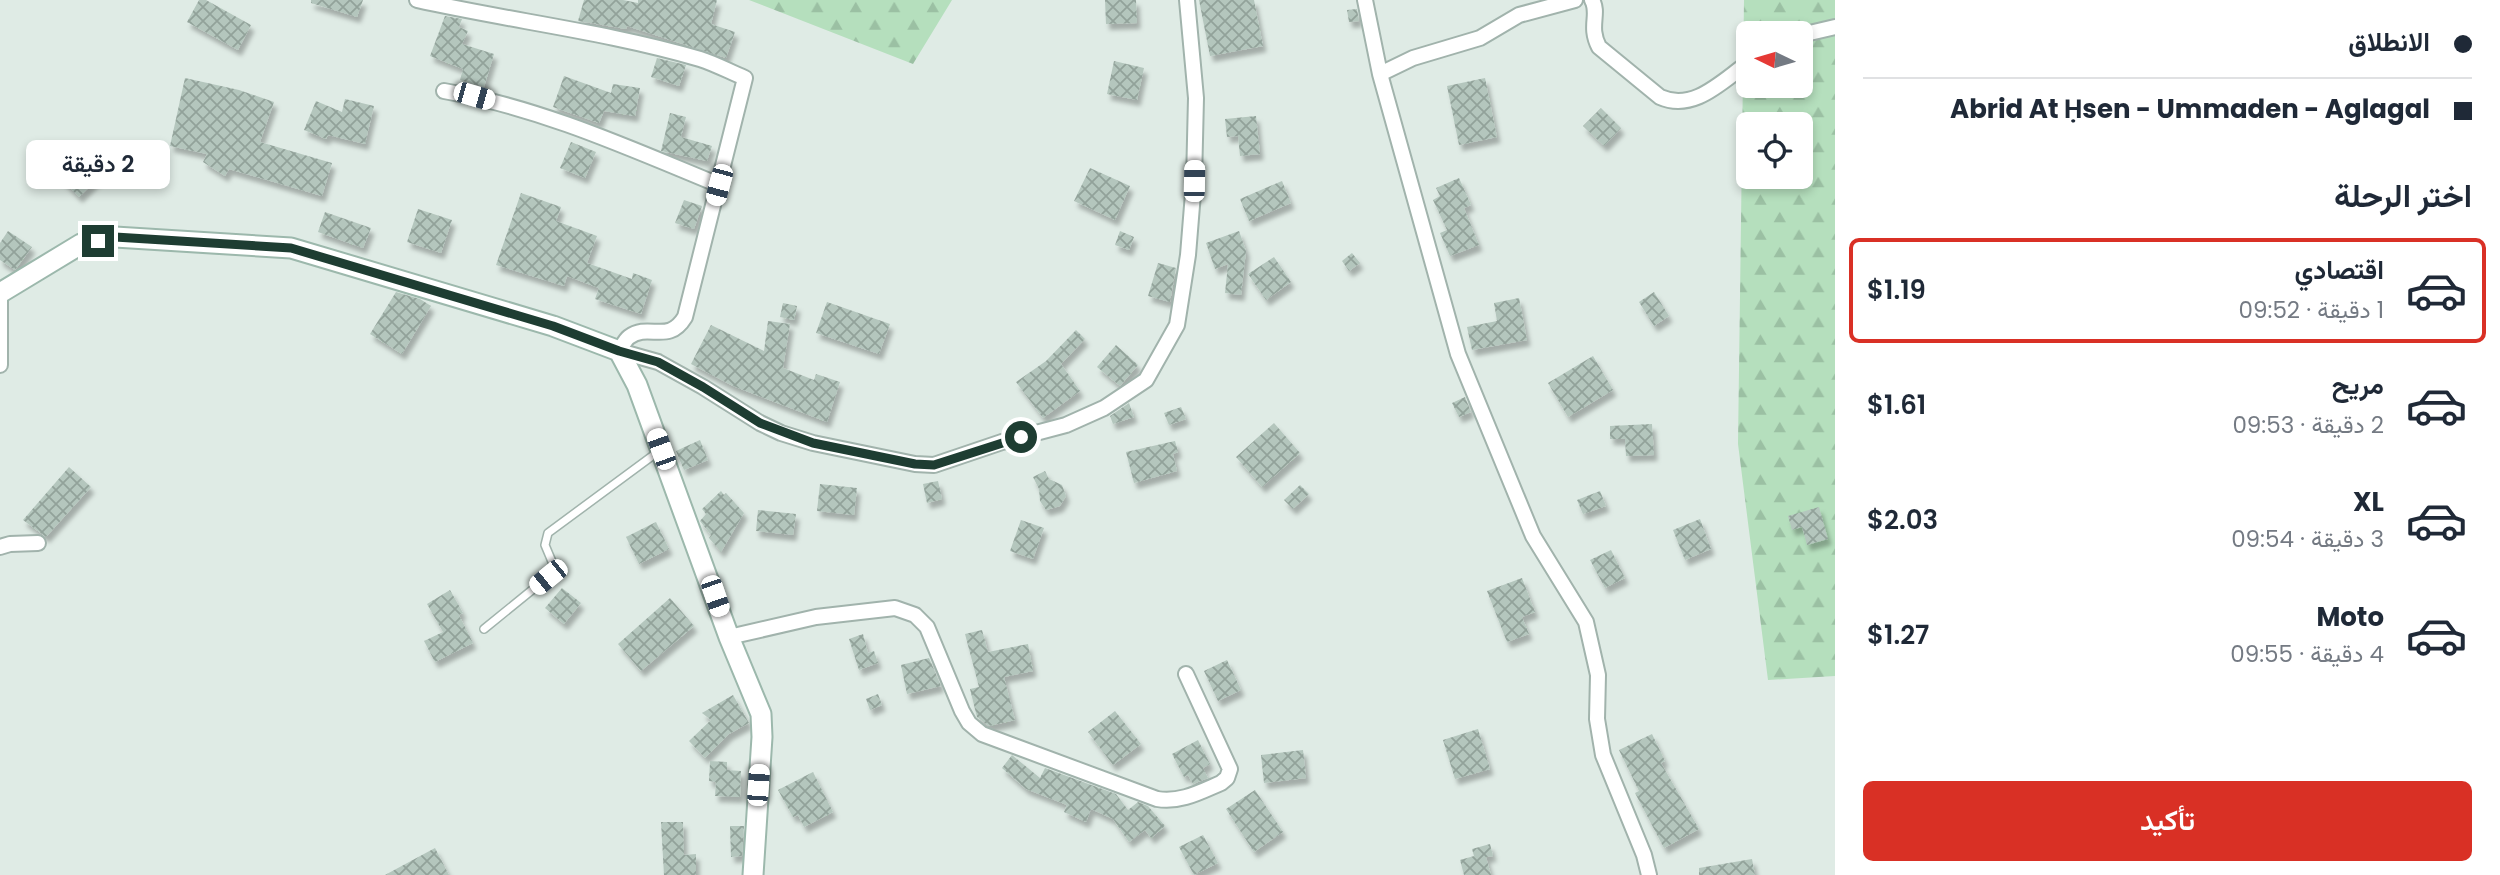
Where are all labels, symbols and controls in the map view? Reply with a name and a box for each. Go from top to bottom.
north arrow [1736,21,1813,98]
map controls [1736,21,1813,189]
text: الانطلاق [2348,24,2430,60]
car [451,80,498,112]
text: Abrid At Ḥsen - Ummaden - Aglagal [1950,91,2430,127]
button: locate [1736,112,1813,189]
callout: 2 دقيقة [26,140,170,188]
text: 2 دقيقة [62,148,134,180]
car [1184,160,1205,202]
car [704,162,735,208]
text: اختر الرحلة [2334,173,2472,218]
route end [82,225,114,257]
text: اقتصادي [2295,252,2384,288]
icon: car [2405,259,2468,322]
text: $1.19 [1867,272,1926,308]
text: 1 دقيقة · 09:52 [2239,294,2384,326]
text: مريح [2332,367,2384,403]
icon: car [2405,374,2468,437]
text: $1.61 [1867,387,1926,423]
text: 2 دقيقة · 09:53 [2232,409,2384,441]
route start [1005,421,1037,453]
car [644,426,679,472]
text: XL [2353,484,2384,520]
icon: car [2405,489,2468,552]
text: $2.03 [1867,502,1938,538]
text: 3 دقيقة · 09:54 [2231,523,2384,555]
car [526,556,571,598]
car [699,573,732,619]
text: Moto [2316,599,2384,635]
icon: car [2405,604,2468,667]
text: $1.27 [1867,617,1929,653]
text: 4 دقيقة · 09:55 [2230,638,2384,670]
car [747,763,770,807]
button: تأكيد [1863,781,2472,861]

